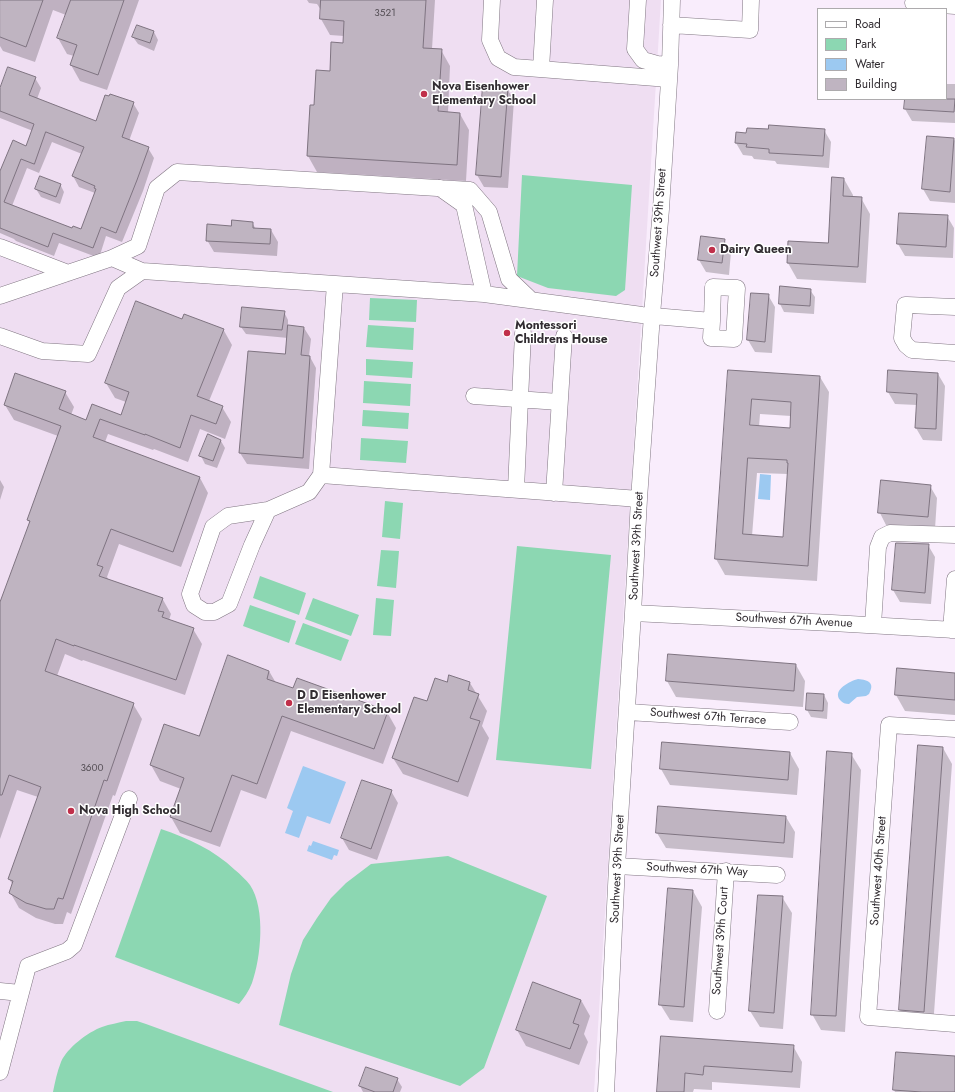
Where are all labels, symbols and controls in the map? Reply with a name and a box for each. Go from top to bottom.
house number: 3521 [374,8,396,20]
legend [817,8,947,100]
text: Road [855,15,881,33]
text: Park [855,35,876,53]
text: Water [855,55,885,73]
text: Building [855,75,897,93]
place label: Nova Eisenhower Elementary School [432,80,536,108]
marker: Nova Eisenhower Elementary School [419,89,429,99]
street label: Southwest 39th Street [648,168,670,278]
place label: Dairy Queen [720,243,792,257]
marker: Dairy Queen [707,245,717,255]
place label: Montessori Childrens House [515,319,608,347]
marker: Montessori Childrens House [502,328,512,338]
street label: Southwest 39th Street [627,491,647,601]
street label: Southwest 67th Avenue [735,611,853,631]
place label: D D Eisenhower Elementary School [297,689,401,717]
marker: D D Eisenhower Elementary School [284,698,294,708]
street label: Southwest 67th Terrace [649,706,767,728]
house number: 3600 [80,763,104,775]
place label: Nova High School [79,804,180,818]
marker: Nova High School [66,806,76,816]
street label: Southwest 39th Street [608,814,628,924]
street label: Southwest 40th Street [868,816,890,926]
street label: Southwest 67th Way [646,860,748,880]
street label: Southwest 39th Court [710,886,732,996]

